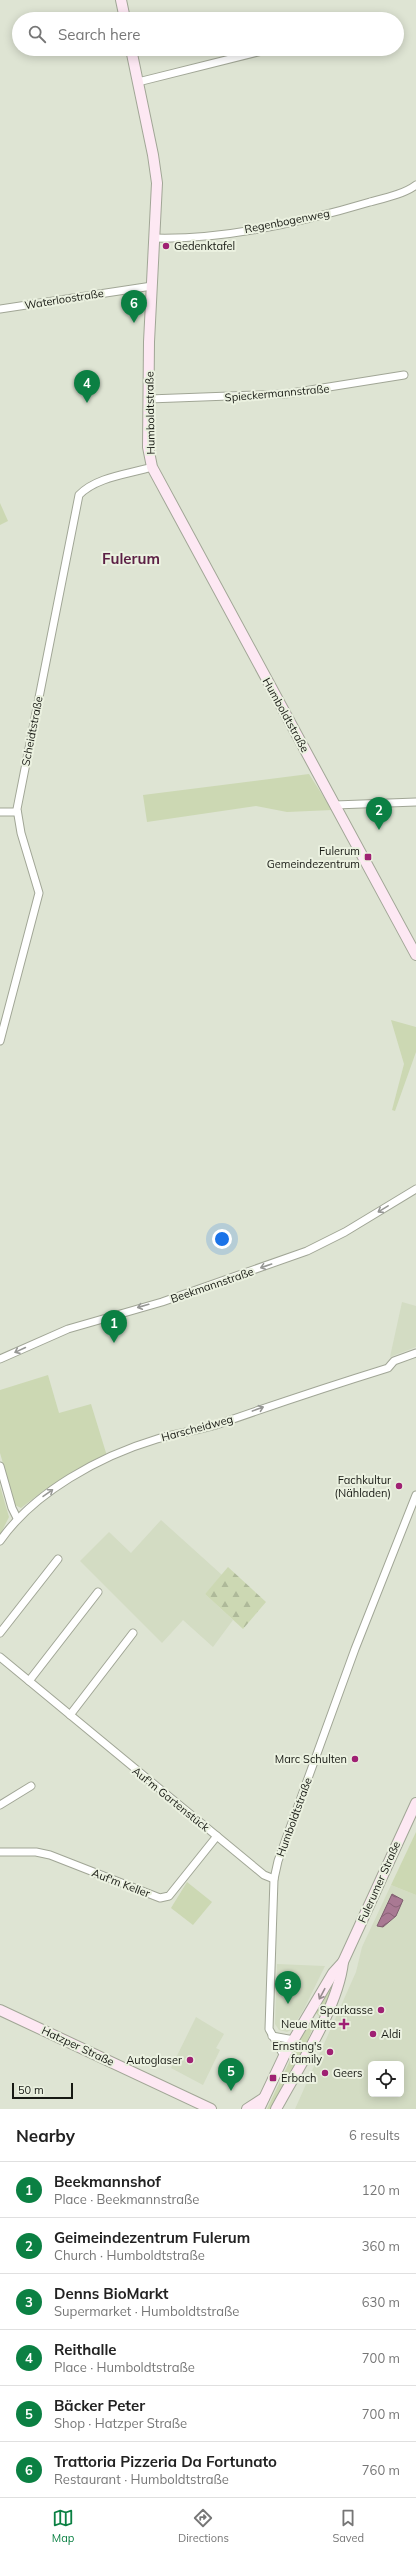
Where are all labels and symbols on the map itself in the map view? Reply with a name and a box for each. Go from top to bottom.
street label: Regenbogenweg [243,206,331,236]
place label: Gedenktafel [174,239,235,253]
marker: Gedenktafel [161,241,171,251]
street label: Waterloostraße [23,286,105,312]
pin: 6 [121,290,147,323]
pin: 4 [74,370,100,403]
street label: Humboldtstraße [142,371,158,455]
street label: Spieckermannstraße [224,381,330,405]
district label: Fulerum [102,549,160,568]
street label: Humboldtstraße [260,675,312,755]
street label: Scheidtstraße [18,695,46,767]
pin: 2 [366,797,392,830]
place label: Fulerum Gemeindezentrum [267,844,360,871]
marker: Fulerum Gemeindezentrum [363,852,373,862]
one-way arrow [377,1206,389,1214]
your location [212,1229,232,1249]
one-way arrow [260,1263,273,1270]
street label: Beekmannstraße [169,1264,255,1306]
one-way arrow [136,1303,149,1310]
pin: 1 [101,1310,127,1343]
one-way arrow [15,1347,27,1354]
one-way arrow [251,1405,263,1413]
street label: Harscheidweg [160,1412,234,1444]
place label: Fachkultur (Nähladen) [334,1473,391,1500]
marker: Fachkultur (Nähladen) [394,1481,404,1491]
one-way arrow [42,1489,53,1497]
place label: Marc Schulten [275,1752,347,1766]
marker: Marc Schulten [350,1754,360,1764]
street label: Auf'm Gartenstück [130,1764,213,1835]
street label: Humboldtstraße [273,1776,315,1858]
street label: Fulerumer Straße [355,1839,403,1925]
street label: Auf'm Keller [90,1866,152,1900]
pin: 3 [275,1971,301,2004]
one-way arrow [318,1987,326,1999]
place label: Sparkasse [320,2003,373,2017]
marker: Sparkasse [376,2005,386,2015]
place label: Neue Mitte [281,2017,336,2031]
marker: Neue Mitte [339,2019,349,2029]
street label: Hatzper Straße [40,2023,116,2069]
place label: Aldi [381,2027,401,2041]
marker: Aldi [368,2029,378,2039]
place label: Ernsting's family [272,2039,322,2066]
marker: Ernsting's family [325,2047,335,2057]
place label: Autoglaser [126,2053,182,2067]
marker: Autoglaser [185,2055,195,2065]
pin: 5 [218,2058,244,2091]
place label: Geers [333,2066,362,2080]
marker: Geers [320,2068,330,2078]
place label: Erbach [281,2071,317,2085]
marker: Erbach [268,2073,278,2083]
scale bar [12,2081,73,2100]

